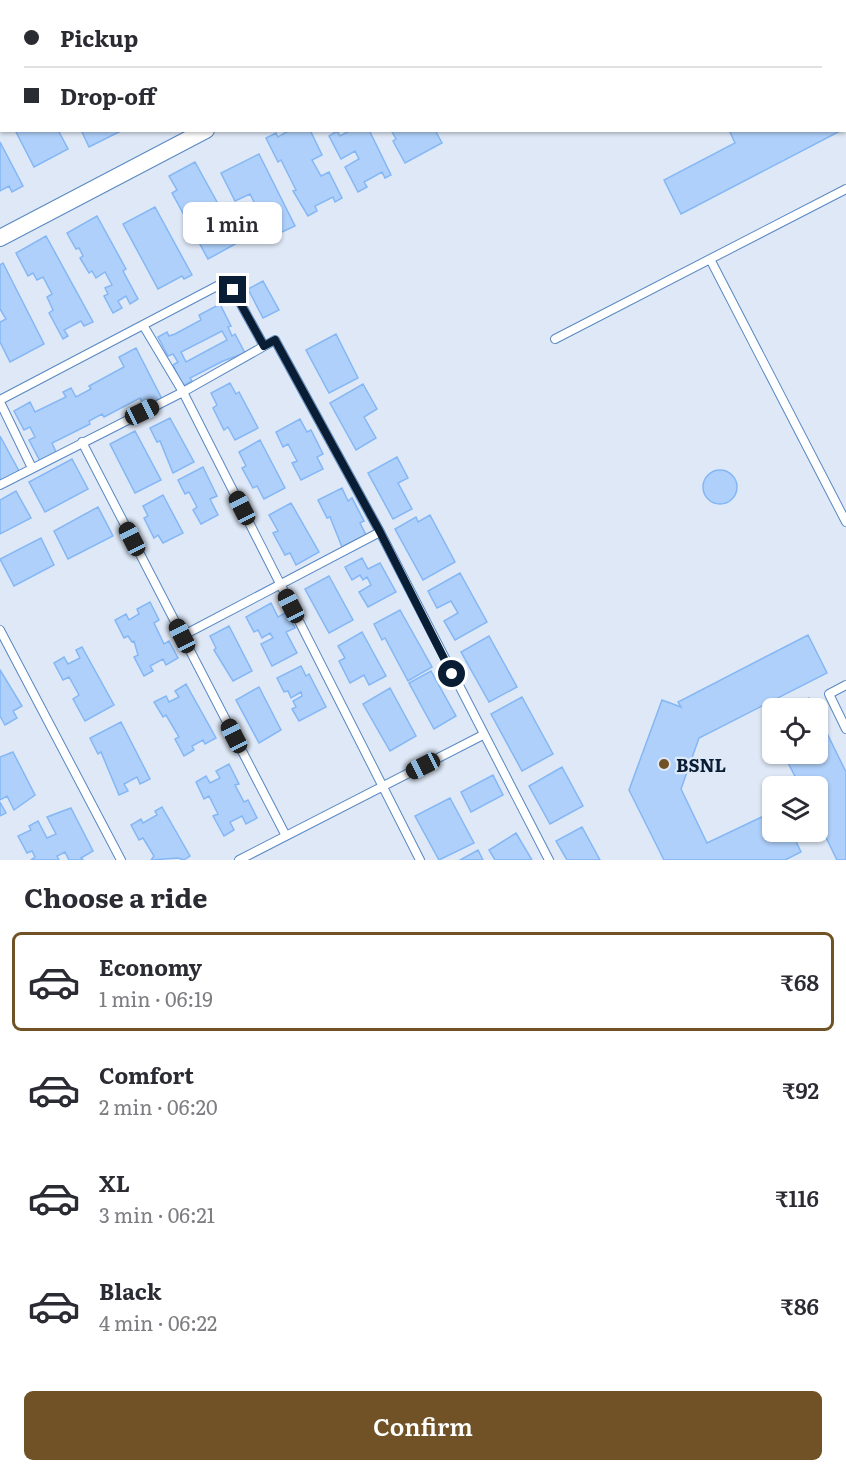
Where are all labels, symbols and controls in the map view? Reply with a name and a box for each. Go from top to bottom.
text: Pickup [60,21,138,54]
text: Drop-off [60,79,156,112]
callout: 1 min [184,203,282,245]
text: 1 min [206,208,259,238]
route end [219,276,246,303]
car [122,396,162,428]
car [226,488,258,528]
car [116,519,148,559]
car [275,586,307,626]
car [166,616,198,656]
route start [438,660,465,687]
map controls [762,698,828,842]
button: locate [762,698,828,764]
car [218,716,250,756]
car [403,750,443,782]
place label: BSNL [676,751,726,778]
marker: BSNL [657,757,671,771]
button: layers [762,776,828,842]
text: Choose a ride [24,876,207,916]
text: Economy [99,950,202,983]
icon: car [27,955,81,1009]
text: ₹68 [781,965,819,998]
text: 1 min · 06:19 [99,983,213,1013]
text: Comfort [99,1058,194,1091]
icon: car [27,1063,81,1117]
text: ₹92 [782,1073,819,1106]
text: 2 min · 06:20 [99,1091,218,1121]
text: XL [99,1166,130,1199]
icon: car [27,1171,81,1225]
text: ₹116 [775,1181,819,1214]
text: 3 min · 06:21 [99,1199,215,1229]
text: Black [99,1274,161,1307]
icon: car [27,1279,81,1333]
text: ₹86 [781,1289,819,1322]
text: 4 min · 06:22 [99,1307,217,1337]
button: Confirm [24,1391,822,1460]

